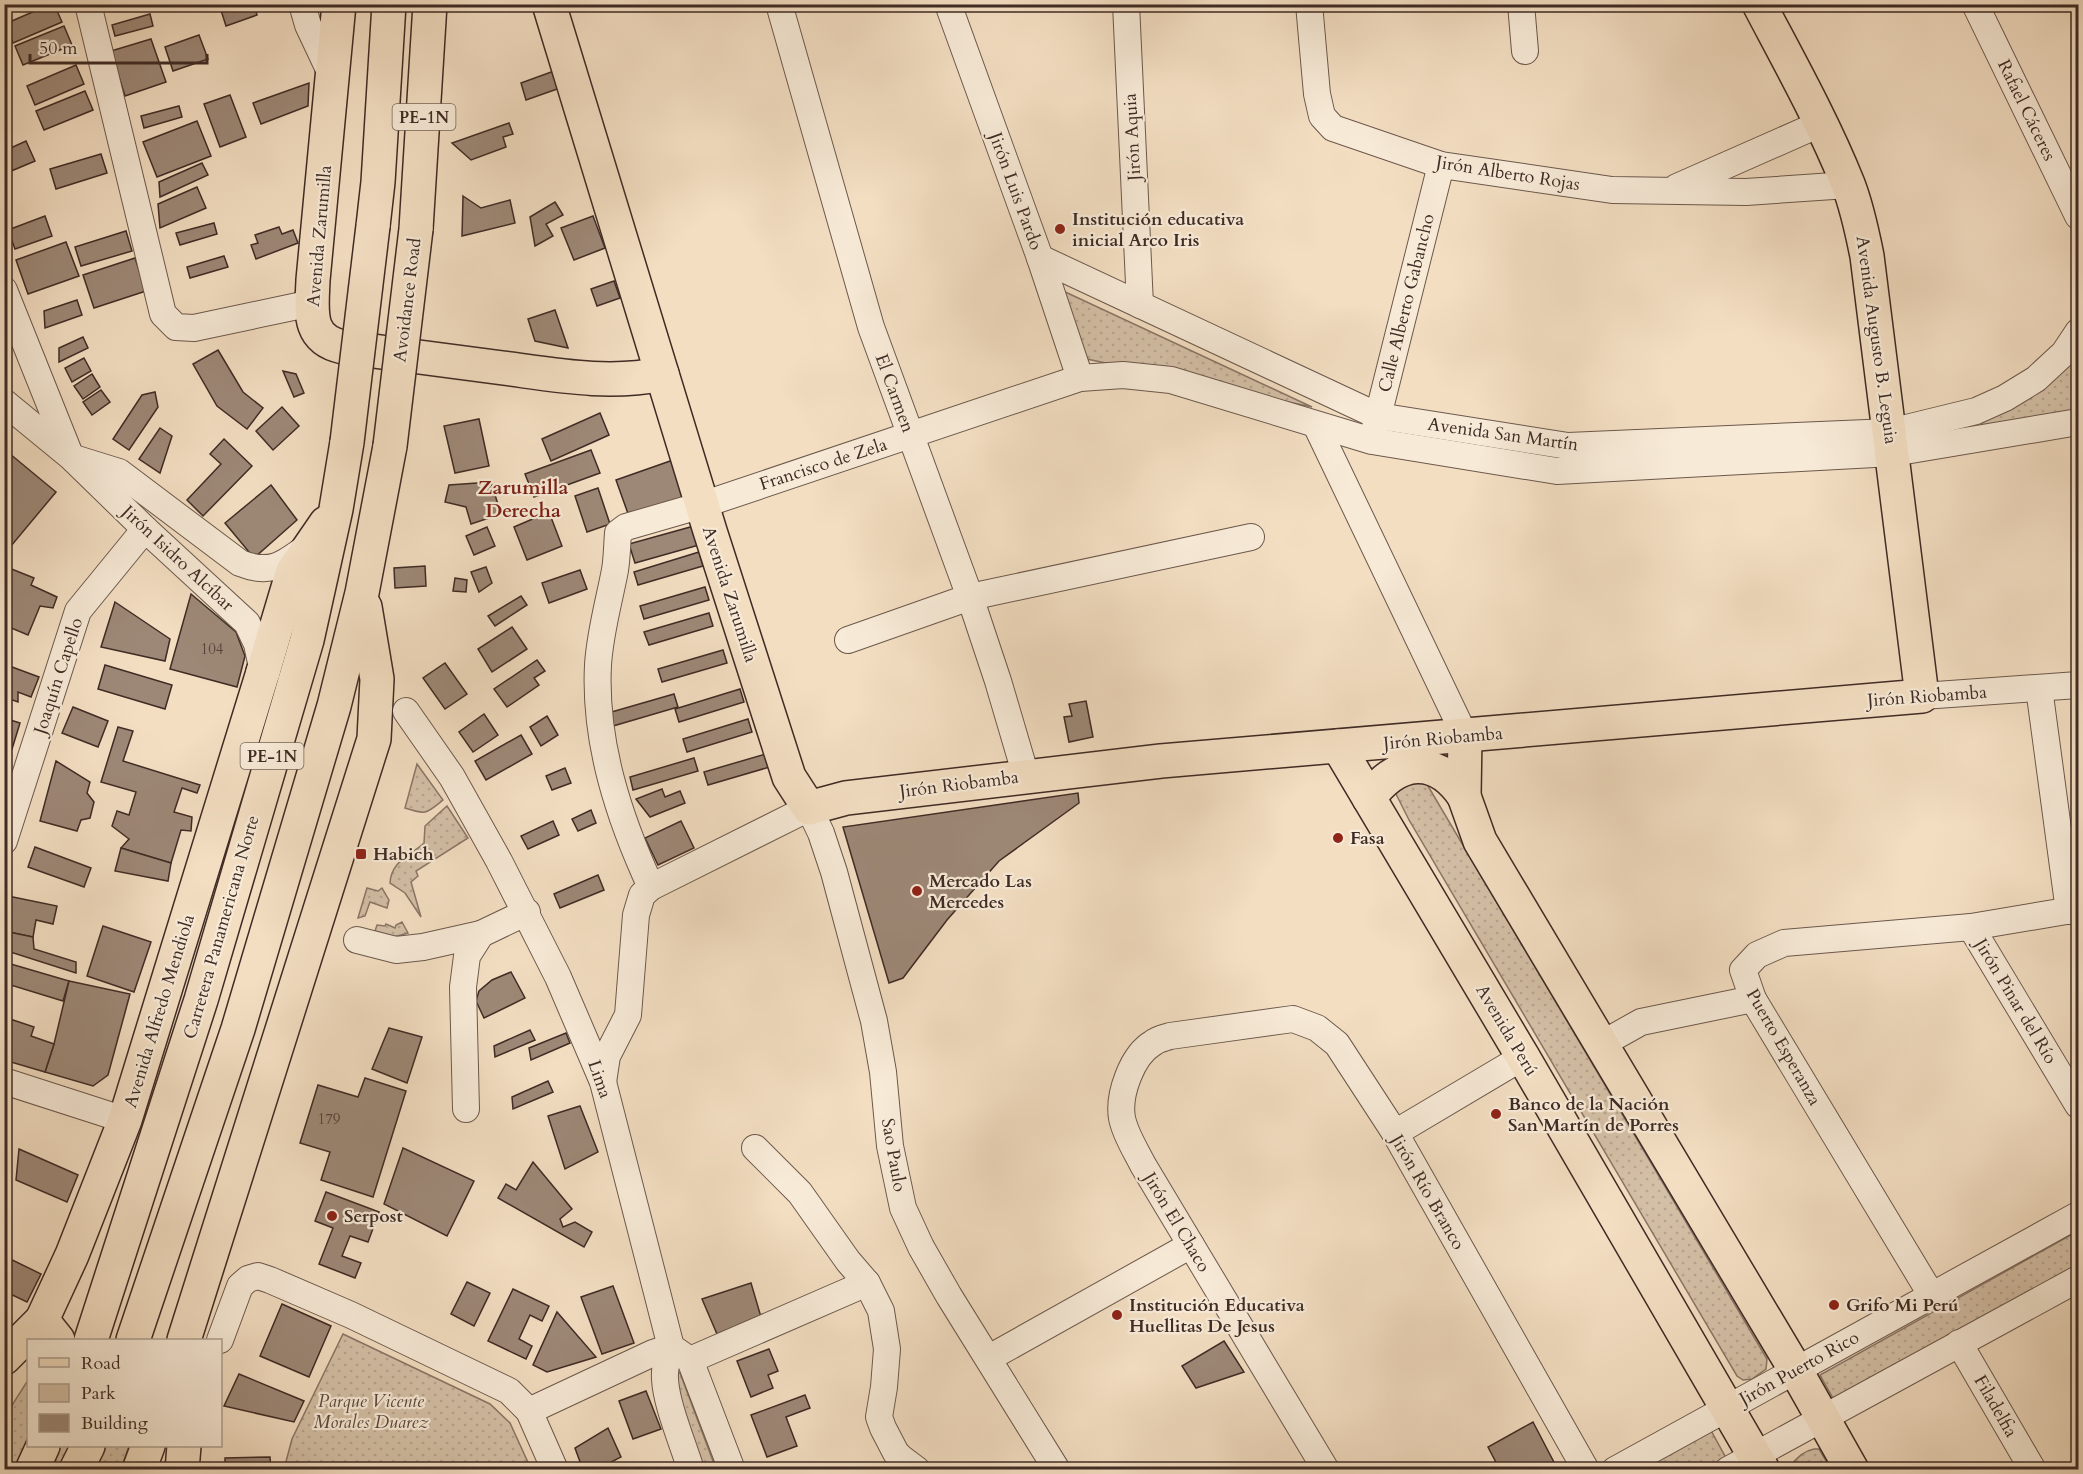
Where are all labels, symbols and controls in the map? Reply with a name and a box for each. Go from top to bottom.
scale bar [30,27,207,65]
text: 50 m [39,36,78,61]
street label: Rafael Cáceres [1991,55,2062,165]
street label: Jirón Aquia [1118,92,1147,184]
road number: PE-1N [392,104,456,130]
street label: Jirón Luis Pardo [982,126,1048,254]
street label: Jirón Alberto Rojas [1431,149,1582,197]
street label: Avenida Zarumilla [301,164,338,308]
place label: Institución educativa inicial Arco Iris [1072,207,1244,253]
street label: Calle Alberto Gabancho [1372,211,1441,395]
marker: Institución educativa inicial Arco Iris [1053,222,1067,236]
street label: Avenida Augusto B. Leguia [1850,234,1904,446]
street label: Avoidance Road [387,236,428,364]
street label: El Carmen [869,350,921,437]
street label: Avenida San Martín [1426,412,1581,458]
street label: Francisco de Zela [756,432,890,497]
district label: Zarumilla Derecha [477,474,569,524]
street label: Jirón Isidro Alcíbar [114,498,240,617]
street label: Avenida Zarumilla [696,523,763,666]
street label: Joaquín Capello [27,614,89,741]
house number: 104 [200,639,224,659]
street label: Jirón Riobamba [1863,680,1988,713]
street label: Jirón Riobamba [1379,721,1504,756]
road number: PE-1N [240,743,304,769]
street label: Jirón Riobamba [895,765,1020,805]
street label: Carretera Panamericana Norte [178,812,265,1042]
place label: Fasa [1350,826,1385,851]
marker: Fasa [1331,831,1345,845]
place label: Habich [373,842,434,867]
marker: Habich [354,847,368,861]
place label: Mercado Las Mercedes [929,869,1032,915]
marker: Mercado Las Mercedes [910,884,924,898]
street label: Avenida Alfredo Mendiola [118,911,201,1111]
street label: Jirón Pinar del Río [1967,931,2063,1069]
street label: Avenida Perú [1469,980,1544,1081]
street label: Puerto Esperanza [1740,984,1827,1110]
street label: Lima [581,1057,618,1102]
place label: Banco de la Nación San Martín de Porres [1508,1092,1679,1138]
marker: Banco de la Nación San Martín de Porres [1489,1107,1503,1121]
house number: 179 [317,1109,341,1129]
street label: Sao Paulo [875,1116,912,1194]
street label: Jirón Río Branco [1383,1127,1471,1255]
street label: Jirón El Chaco [1135,1165,1216,1277]
place label: Serpost [344,1204,403,1229]
marker: Serpost [325,1209,339,1223]
place label: Institución Educativa Huellitas De Jesus [1129,1293,1305,1339]
place label: Grifo Mi Perú [1846,1293,1959,1318]
marker: Grifo Mi Perú [1827,1298,1841,1312]
marker: Institución Educativa Huellitas De Jesus [1110,1308,1124,1322]
street label: Jirón Puerto Rico [1732,1325,1864,1413]
legend [27,1339,222,1447]
text: Road [81,1351,121,1376]
street label: Filadelfia [1968,1371,2023,1442]
text: Park [81,1381,116,1406]
park label: Parque Vicente Morales Duarez [313,1389,429,1435]
text: Building [81,1411,149,1436]

